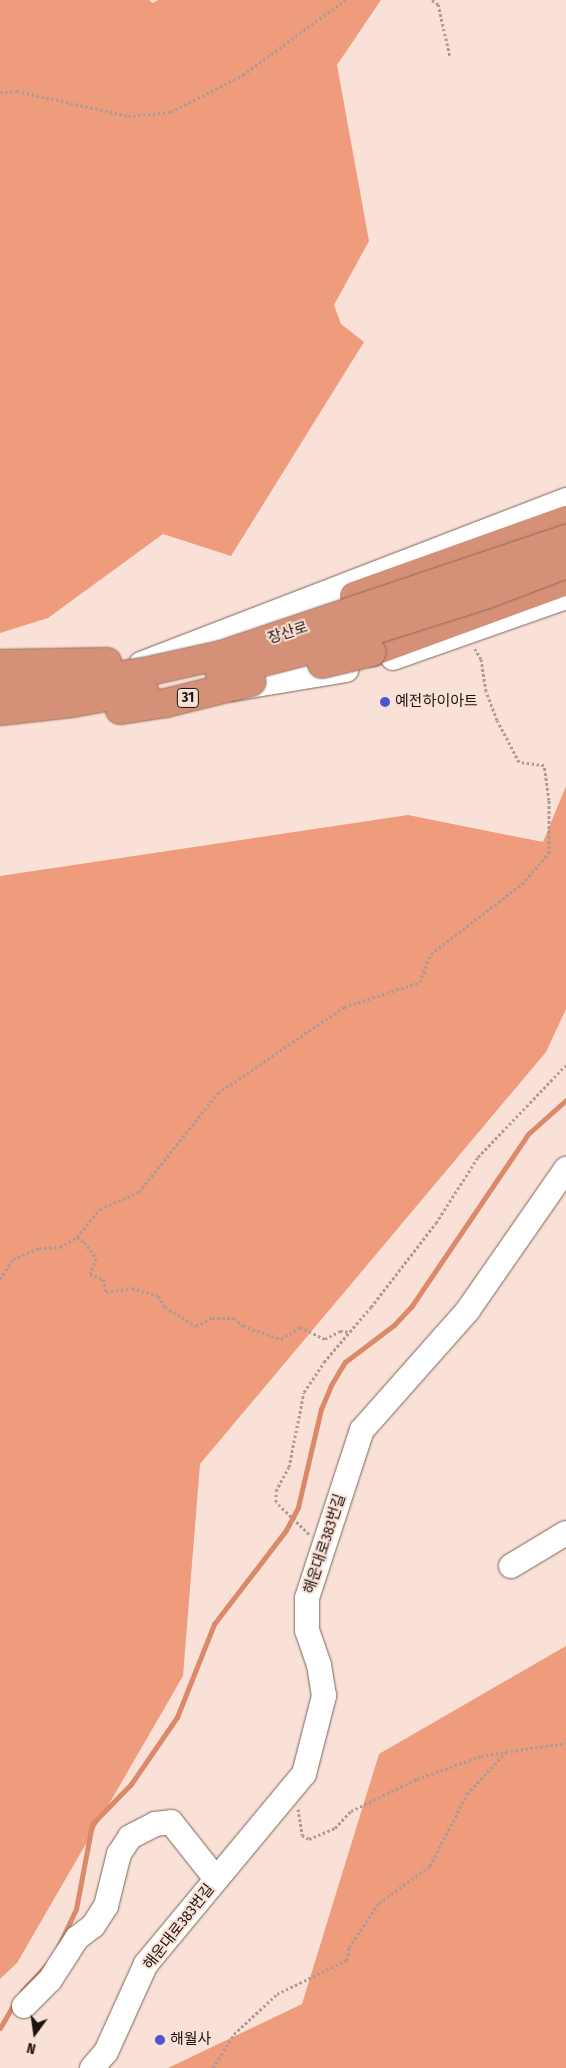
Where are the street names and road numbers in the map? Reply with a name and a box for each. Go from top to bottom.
street label: 장산로 [266,618,310,648]
road number: 31 [177,686,199,710]
street label: 해운대로383번길 [300,1492,350,1596]
street label: 해운대로383번길 [140,1881,218,1973]

